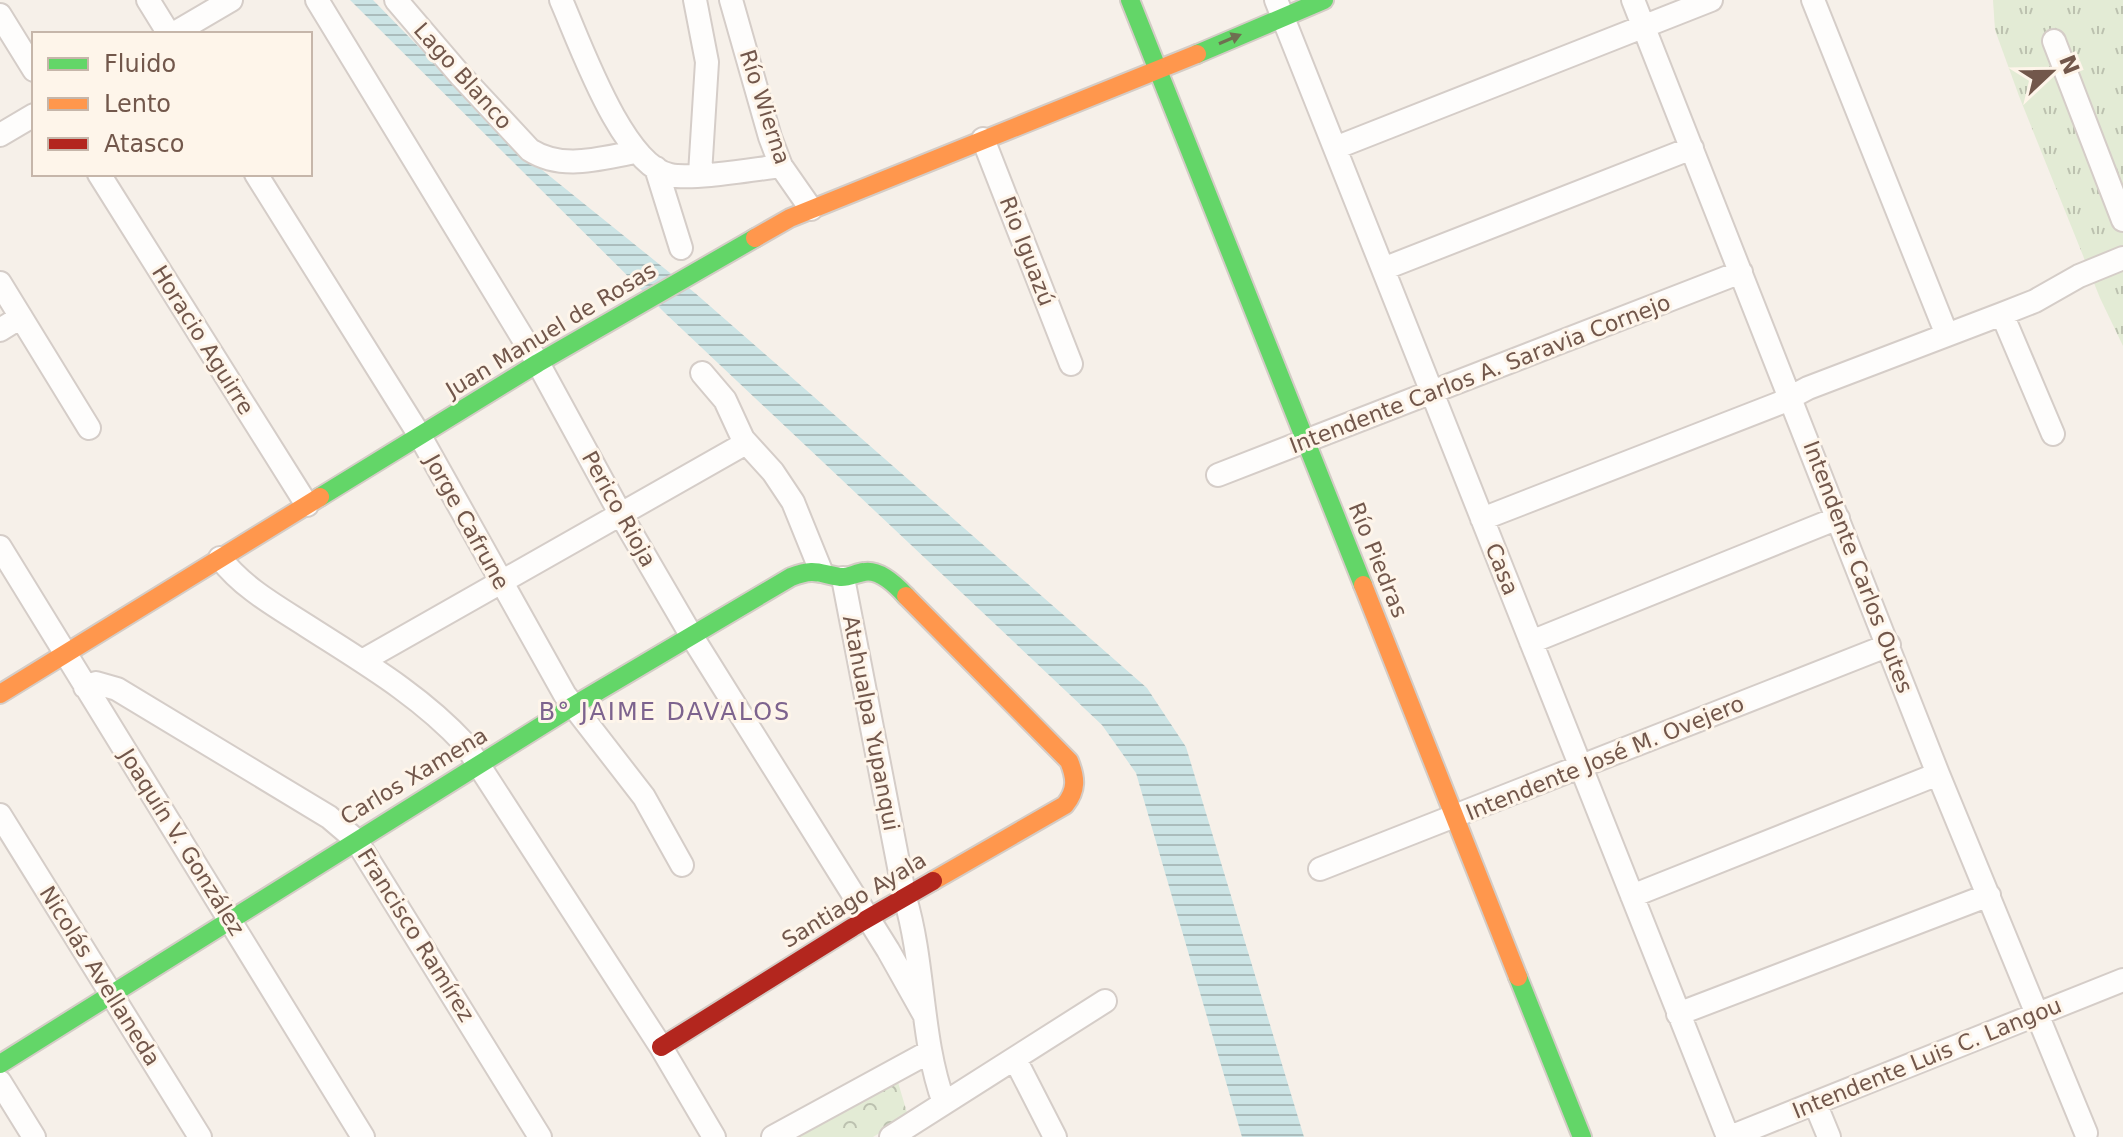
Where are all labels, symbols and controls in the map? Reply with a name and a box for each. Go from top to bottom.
street label: Lago Blanco [409,18,517,134]
legend [32,32,312,176]
north arrow [2011,32,2091,112]
one-way arrow [1218,33,1242,46]
street label: Río Wierna [735,47,795,167]
text: Fluido [104,50,176,78]
text: N [2054,51,2084,78]
text: Lento [104,90,171,118]
text: Atasco [104,130,185,158]
street label: Rio Iguazú [995,193,1059,309]
street label: Juan Manuel de Rosas [440,257,661,404]
street label: Horacio Aguirre [147,261,259,419]
street label: Intendente Carlos A. Saravia Cornejo [1286,290,1674,458]
street label: Intendente Carlos Outes [1798,437,1918,697]
street label: Perico Rioja [577,447,661,571]
street label: Jorge Cafrune [419,449,514,594]
street label: Río Piedras [1344,499,1412,621]
street label: Casa [1480,539,1524,599]
street label: Atahualpa Yupanqui [838,613,904,833]
street label: Intendente José M. Ovejero [1462,691,1748,825]
district label: B° JAIME DAVALOS [539,698,791,726]
street label: Carlos Xamena [336,722,492,830]
street label: Joaquín V. González [113,742,250,940]
street label: Francisco Ramírez [353,844,479,1026]
street label: Santiago Ayala [777,847,931,953]
street label: Nicolás Avellaneda [35,882,165,1070]
street label: Intendente Luis C. Langou [1789,992,2065,1124]

